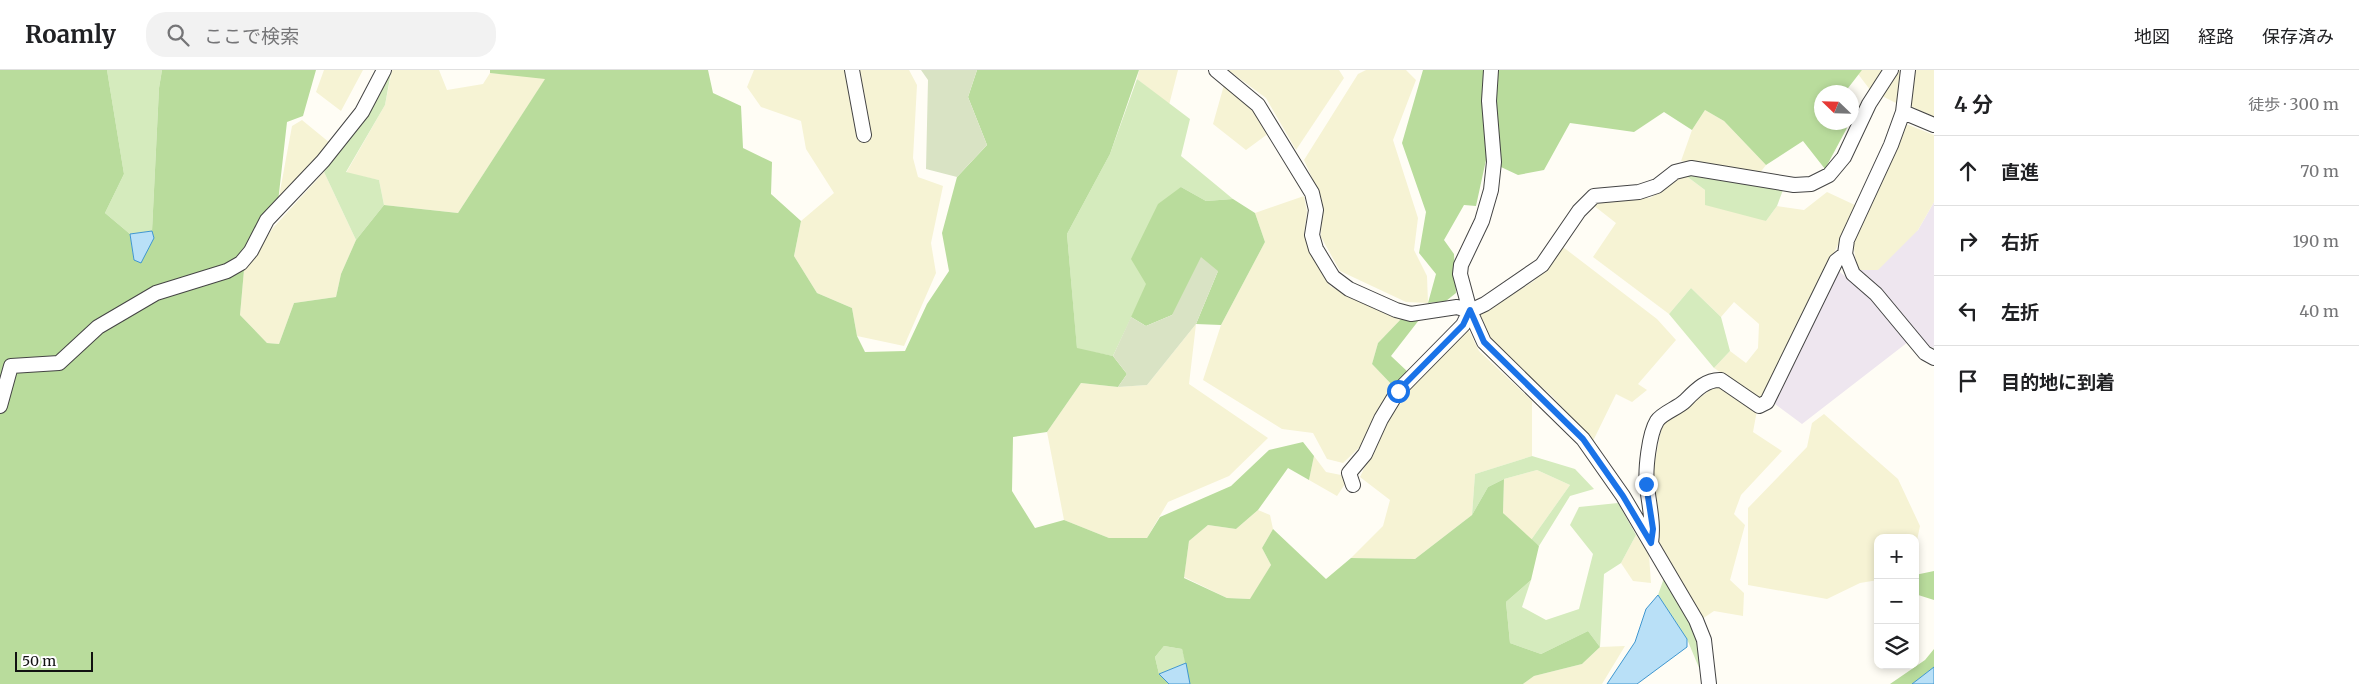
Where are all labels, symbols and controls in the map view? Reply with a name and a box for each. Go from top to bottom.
search box [146,12,496,57]
text: Roamly [25,19,116,50]
icon: search [164,21,192,49]
text: ここで検索 [204,24,299,48]
text: 地図 [2134,25,2170,48]
text: 経路 [2198,25,2234,48]
text: 保存済み [2262,25,2334,48]
north arrow [1814,85,1859,130]
text: 4 分 [1954,91,1993,118]
text: 徒歩 · 300 m [2248,94,2339,114]
icon: ahead [1954,157,1982,185]
text: 直進 [2001,160,2039,184]
text: 70 m [2300,161,2339,181]
icon: right [1954,227,1982,255]
text: 右折 [2001,230,2039,254]
text: 190 m [2293,231,2339,251]
icon: left [1954,297,1982,325]
text: 左折 [2001,300,2039,324]
text: 40 m [2299,301,2339,321]
icon: arrive [1954,367,1982,395]
text: 目的地に到着 [2001,370,2115,394]
route start [1387,380,1410,403]
route end [1635,473,1658,496]
map controls [1874,534,1919,669]
button: + [1874,534,1919,579]
button: − [1874,579,1919,624]
button: layers [1874,624,1919,669]
scale bar [15,649,92,672]
text: 50 m [22,652,56,670]

